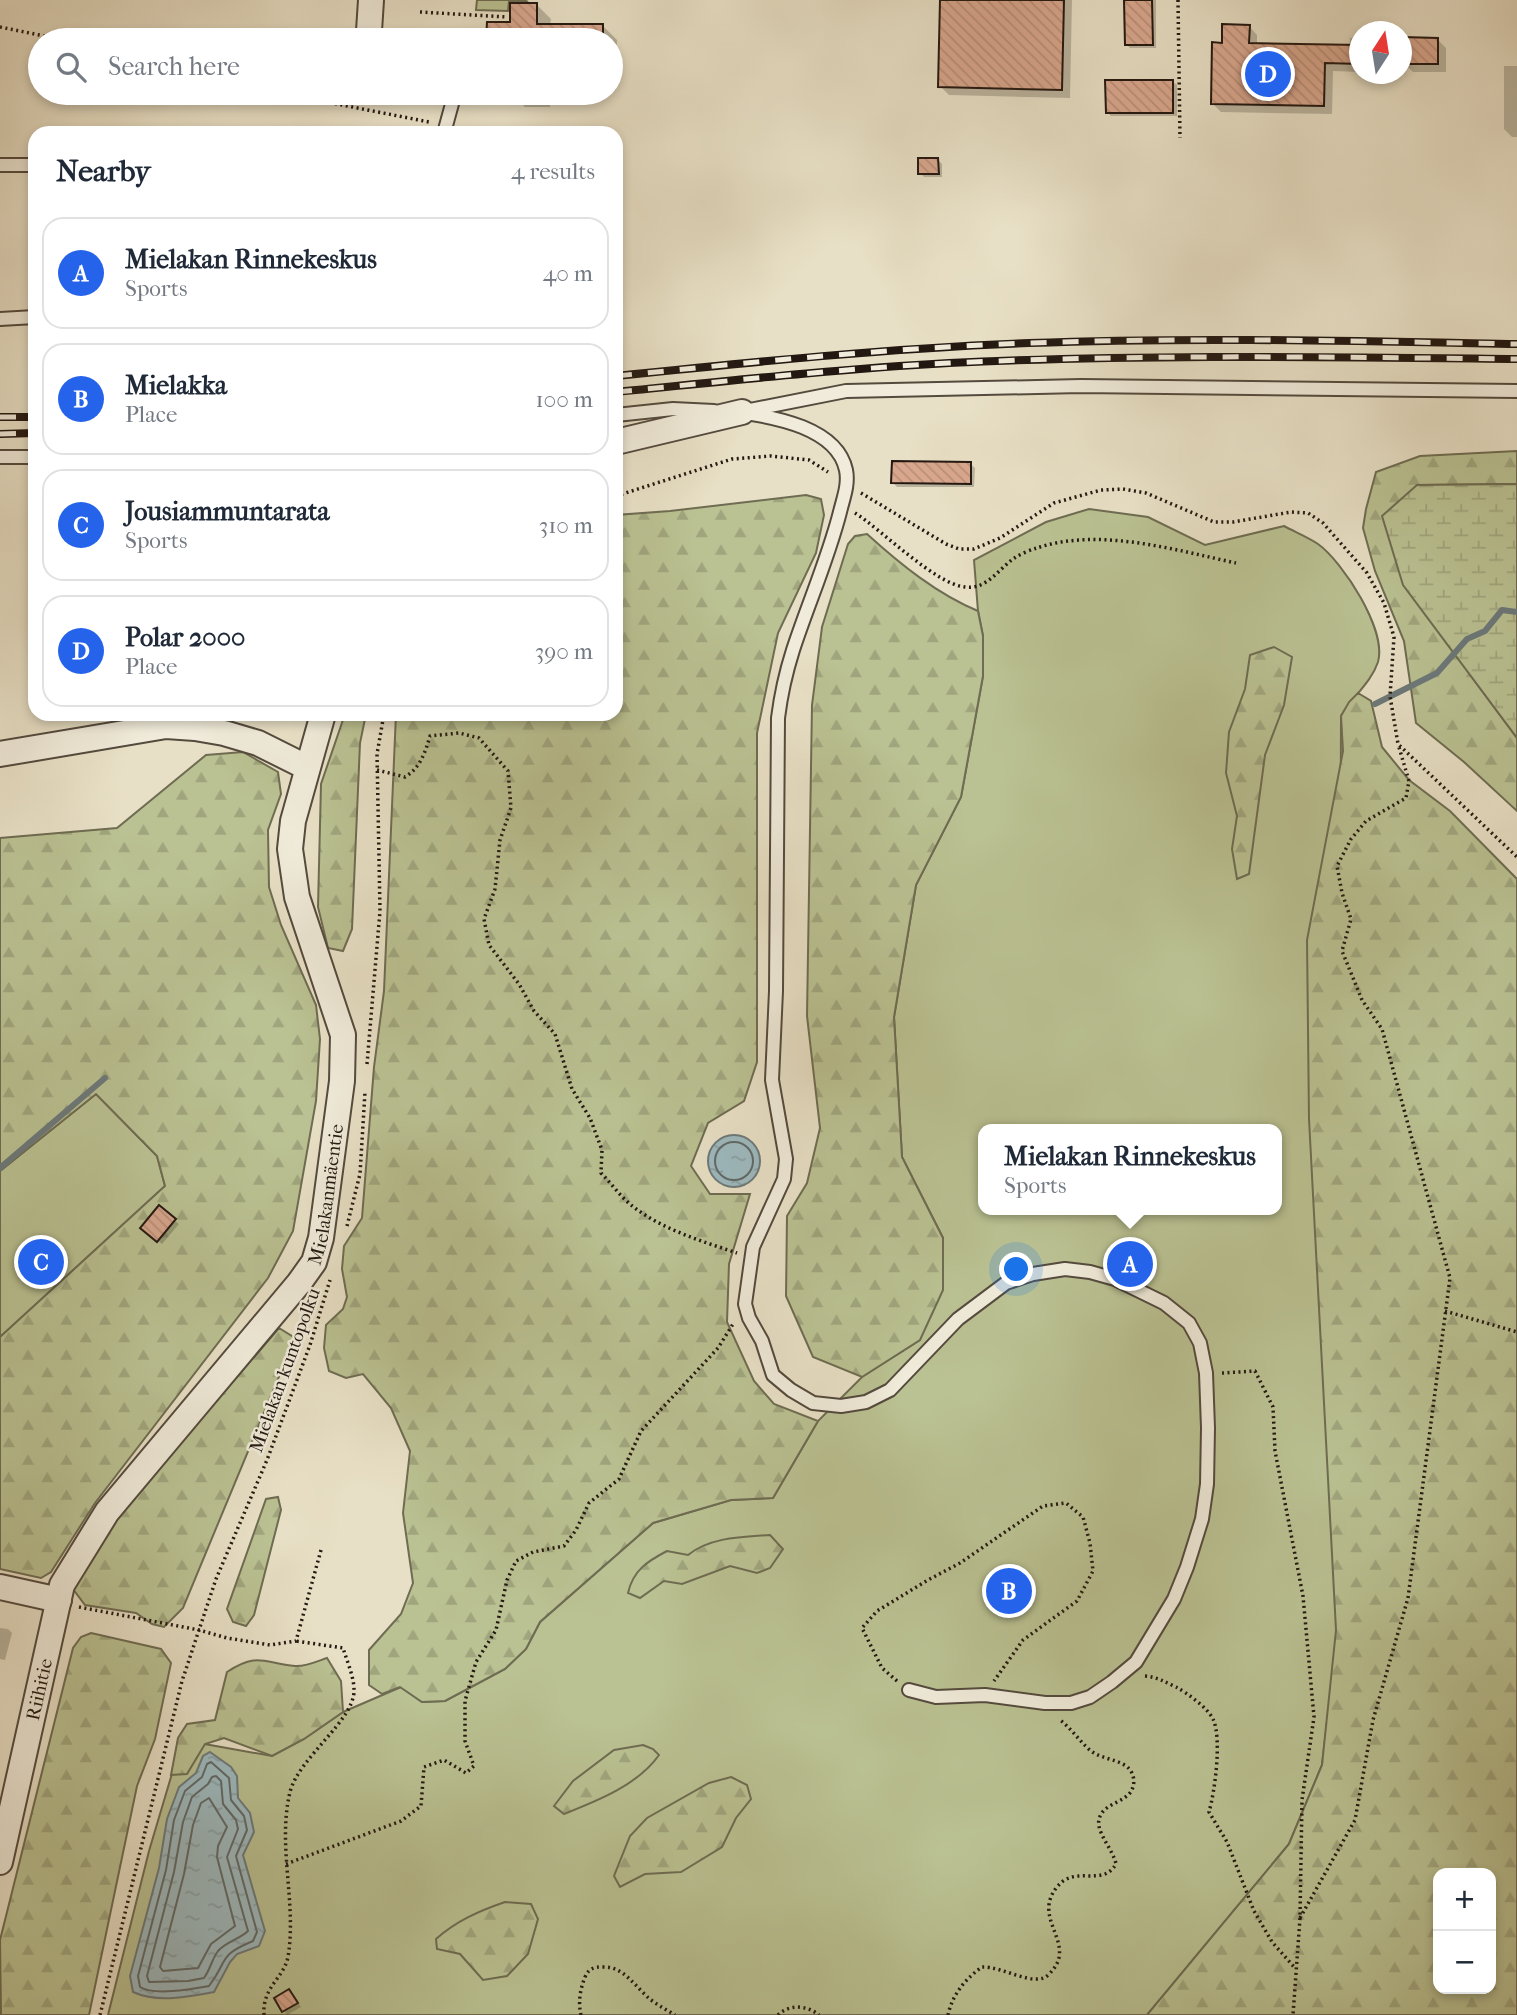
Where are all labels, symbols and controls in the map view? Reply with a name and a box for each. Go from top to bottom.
north arrow [1349,21,1412,84]
search box [28,28,623,105]
icon: search [52,48,90,86]
pin: D [1245,48,1291,100]
text: Search here [108,51,240,82]
text: Nearby [56,154,151,189]
text: 4 results [511,158,595,185]
text: Mielakan Rinnekeskus [125,244,377,275]
text: A [74,260,88,287]
text: 40 m [543,260,593,287]
text: Sports [125,275,187,302]
text: Mielakka [125,370,227,401]
text: B [74,386,88,413]
text: 100 m [535,386,593,413]
text: Place [125,401,177,428]
text: Jousiammuntarata [125,496,330,527]
text: C [73,512,89,539]
text: 310 m [539,512,593,539]
text: Sports [125,527,187,554]
text: Polar 2000 [125,622,245,653]
text: D [72,638,90,665]
text: 390 m [535,638,593,665]
text: Place [125,653,177,680]
street label: Mielakanmäentie [304,1123,348,1268]
popup [978,1124,1282,1215]
text: Mielakan Rinnekeskus [1004,1141,1256,1172]
text: Sports [1004,1172,1067,1199]
pin: C [18,1236,64,1288]
pin: A [1107,1238,1153,1290]
your location [999,1252,1033,1286]
street label: Mielakan kuntopolku [245,1285,325,1456]
pin: B [986,1565,1032,1617]
street label: Riihitie [22,1656,57,1723]
map controls [1433,1868,1496,1994]
button: + [1433,1868,1496,1931]
button: − [1433,1931,1496,1994]

